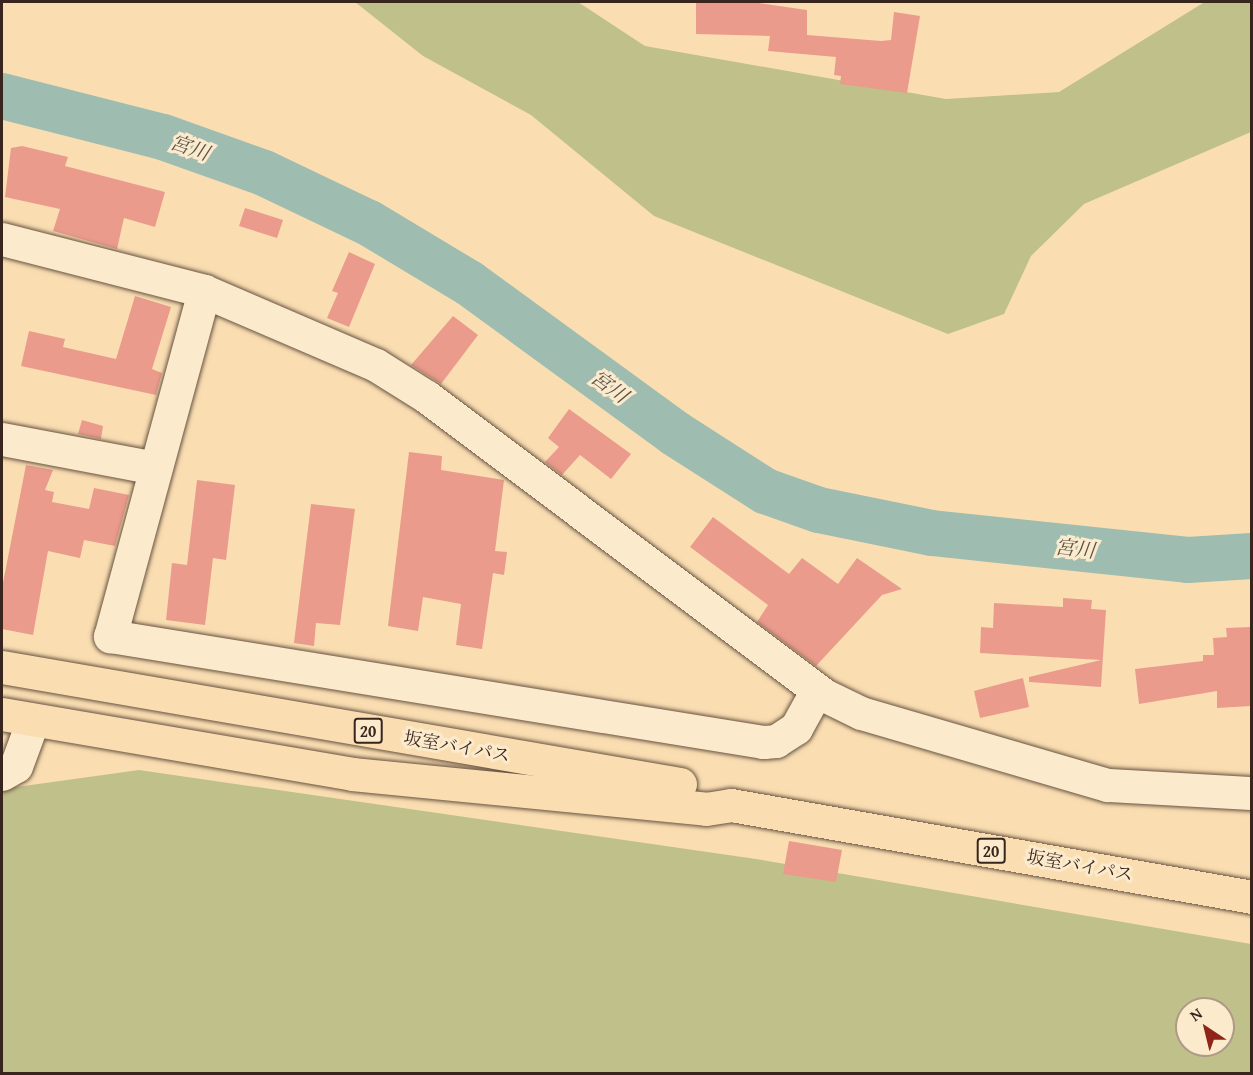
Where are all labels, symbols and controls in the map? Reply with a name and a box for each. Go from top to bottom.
water label: 宮川 [167,129,213,165]
water label: 宮川 [587,365,633,407]
water label: 宮川 [1054,534,1096,562]
road number: 20 [353,718,383,744]
street label: 坂室バイパス [402,727,512,767]
road number: 20 [976,838,1006,864]
street label: 坂室バイパス [1025,846,1135,886]
north arrow [1175,997,1235,1057]
text: N [1185,1001,1207,1027]

